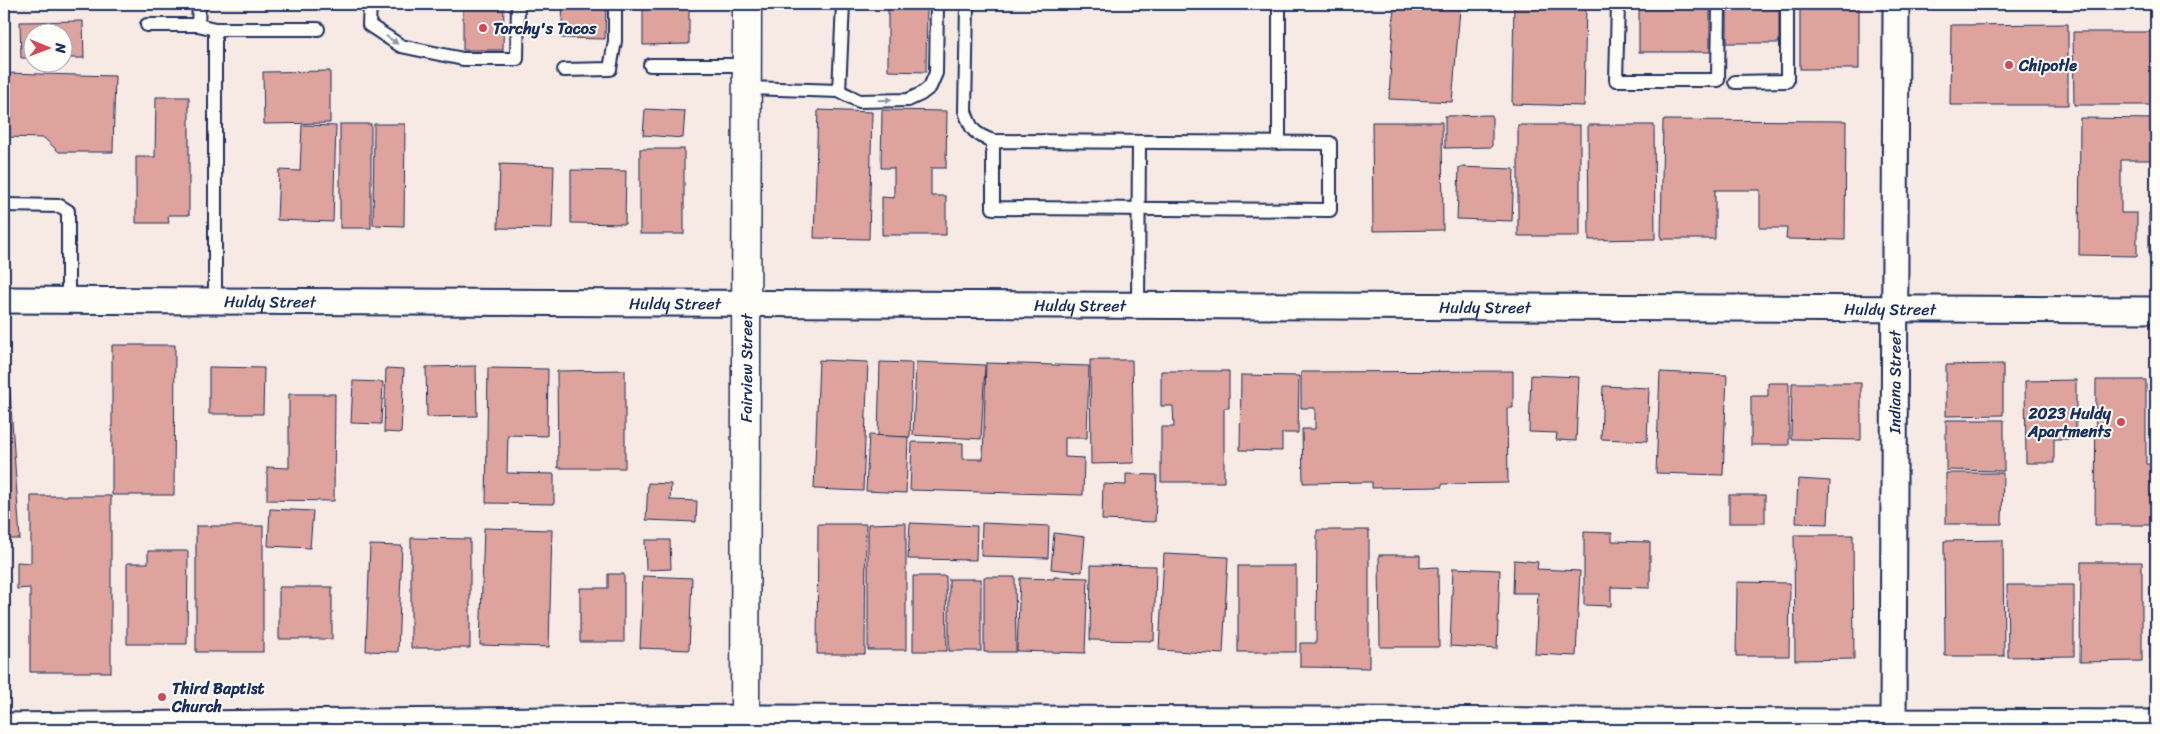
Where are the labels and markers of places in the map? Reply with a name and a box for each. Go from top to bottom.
place label: Torchy's Tacos [493,14,597,43]
marker: Torchy's Tacos [477,22,489,34]
place label: Chipotle [2018,51,2077,80]
marker: Chipotle [2003,59,2015,71]
place label: 2023 Huldy Apartments [2027,399,2112,446]
marker: 2023 Huldy Apartments [2115,416,2127,428]
place label: Third Baptist Church [171,674,265,721]
marker: Third Baptist Church [156,691,168,703]

